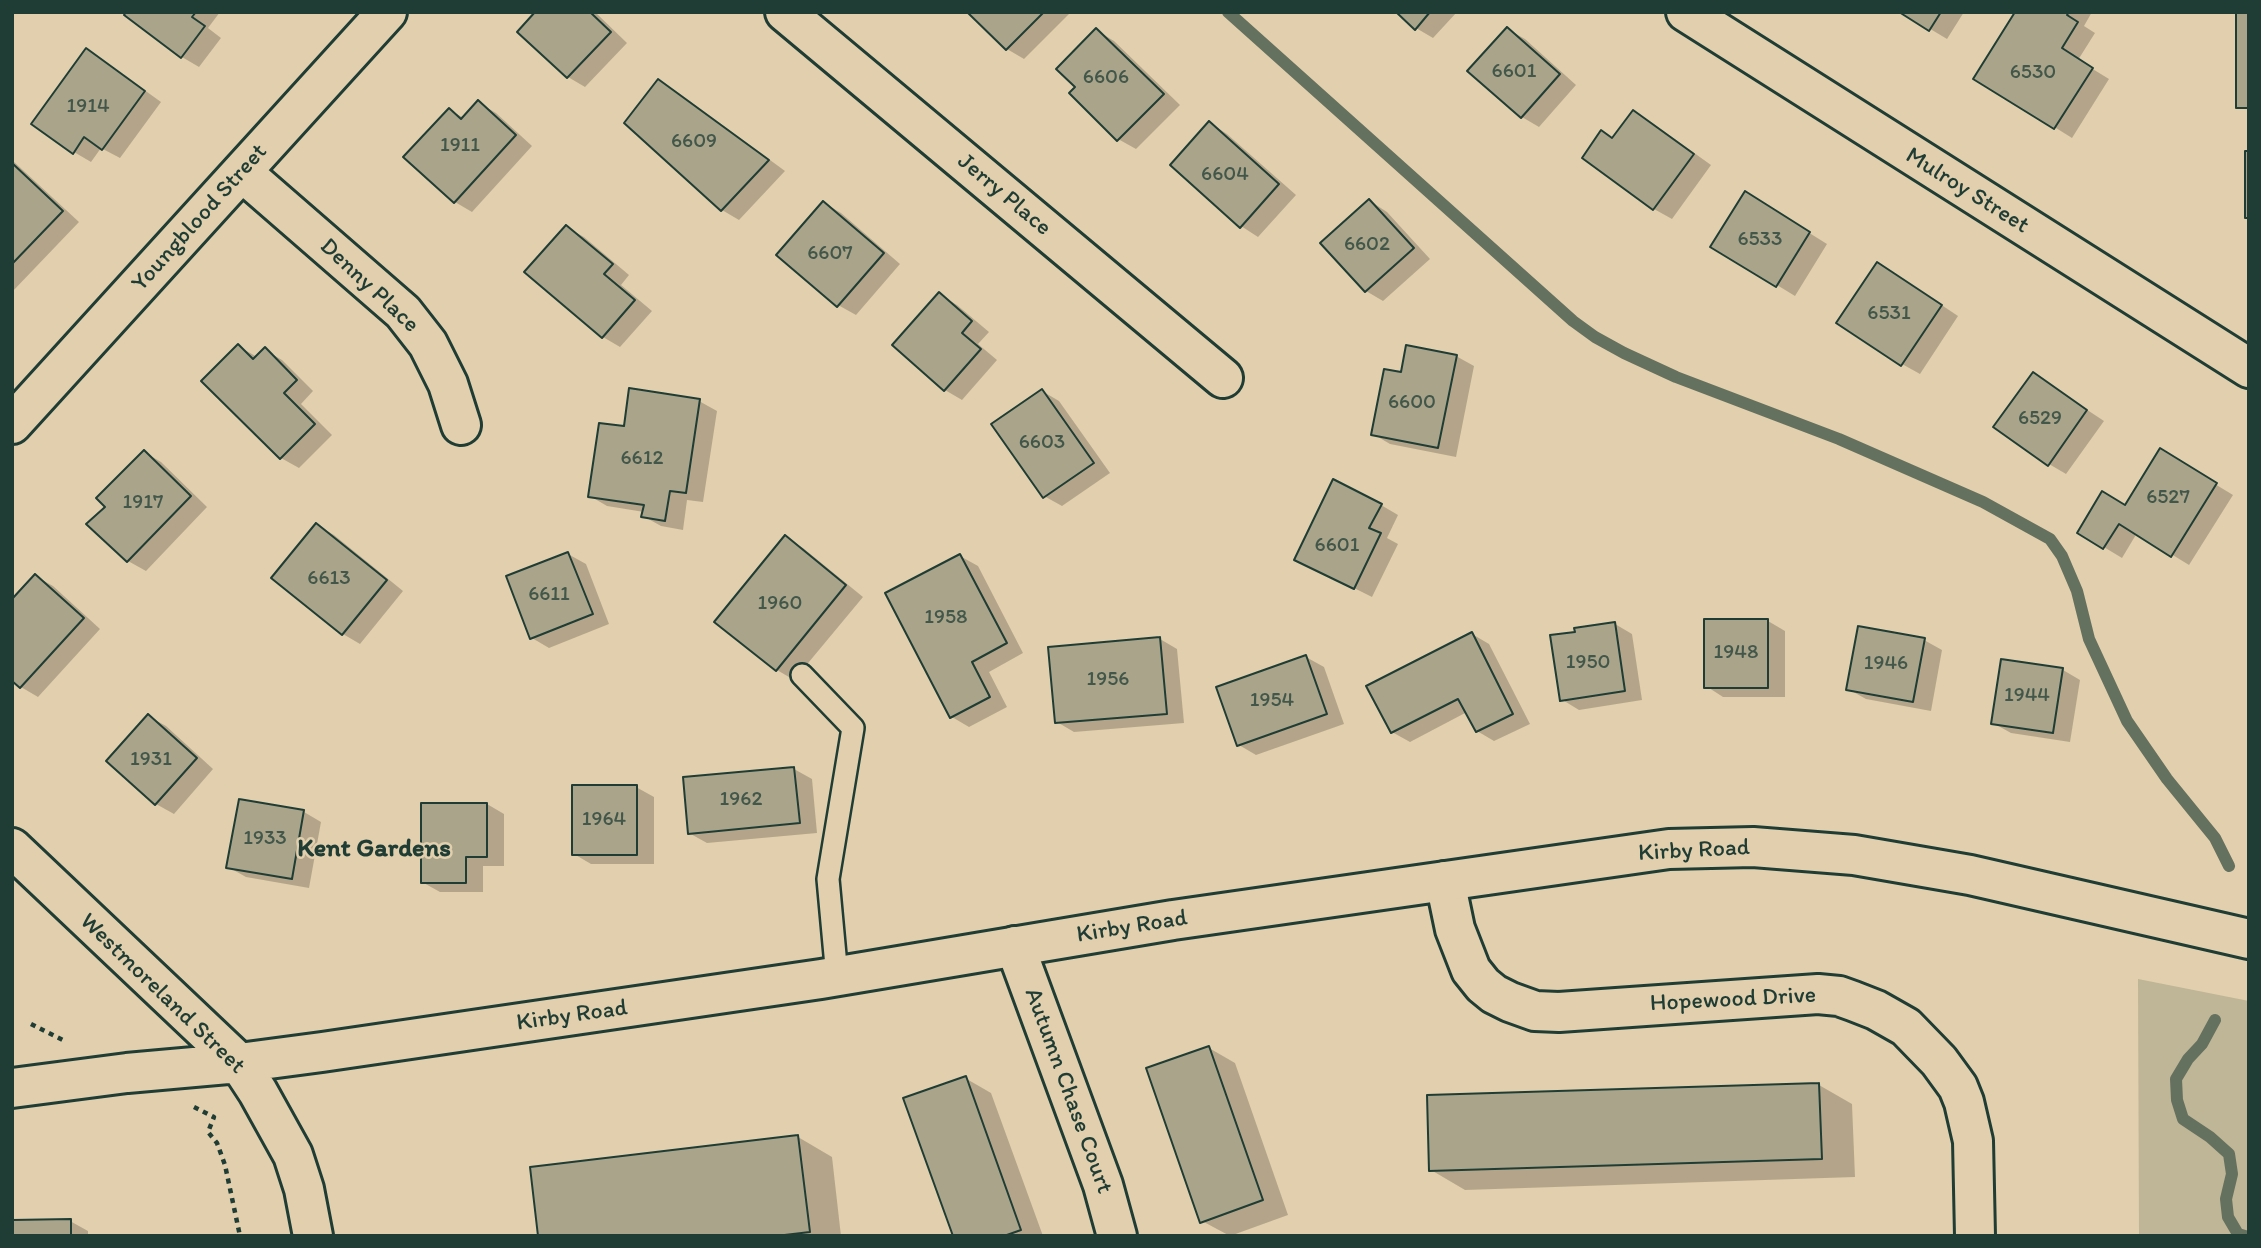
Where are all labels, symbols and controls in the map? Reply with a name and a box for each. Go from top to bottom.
house number: 6601 [1492,59,1536,85]
house number: 6530 [2010,60,2056,86]
house number: 6606 [1083,65,1129,91]
house number: 1914 [66,94,110,120]
house number: 6609 [671,129,717,155]
house number: 1911 [440,133,480,159]
street label: Youngblood Street [126,138,274,298]
street label: Mulroy Street [1900,142,2034,240]
street label: Jerry Place [951,147,1057,243]
house number: 6604 [1201,162,1249,188]
house number: 6533 [1737,227,1783,253]
house number: 6602 [1344,232,1390,258]
street label: Denny Place [313,233,425,339]
house number: 6607 [807,241,853,267]
house number: 6531 [1867,301,1911,327]
house number: 6600 [1388,390,1436,416]
house number: 6529 [2018,406,2062,432]
house number: 6603 [1019,430,1065,456]
house number: 6612 [620,446,664,472]
house number: 6527 [2146,485,2190,511]
house number: 1917 [123,490,163,516]
house number: 6601 [1315,533,1359,559]
house number: 6613 [307,566,351,592]
house number: 6611 [528,582,570,608]
house number: 1960 [758,591,802,617]
house number: 1958 [924,605,968,631]
house number: 1948 [1714,640,1758,666]
house number: 1950 [1566,650,1610,676]
house number: 1946 [1864,651,1908,677]
house number: 1956 [1087,667,1129,693]
house number: 1944 [2004,683,2050,709]
house number: 1954 [1250,688,1294,714]
house number: 1931 [130,747,172,773]
house number: 1962 [720,787,762,813]
house number: 1964 [582,807,626,833]
house number: 1933 [243,826,287,852]
district label: Kent Gardens [297,833,451,865]
street label: Kirby Road [1637,834,1751,868]
street label: Kirby Road [1074,904,1190,950]
street label: Westmoreland Street [73,907,251,1081]
street label: Hopewood Drive [1649,981,1817,1019]
street label: Autumn Chase Court [1017,984,1119,1198]
street label: Kirby Road [515,994,629,1038]

